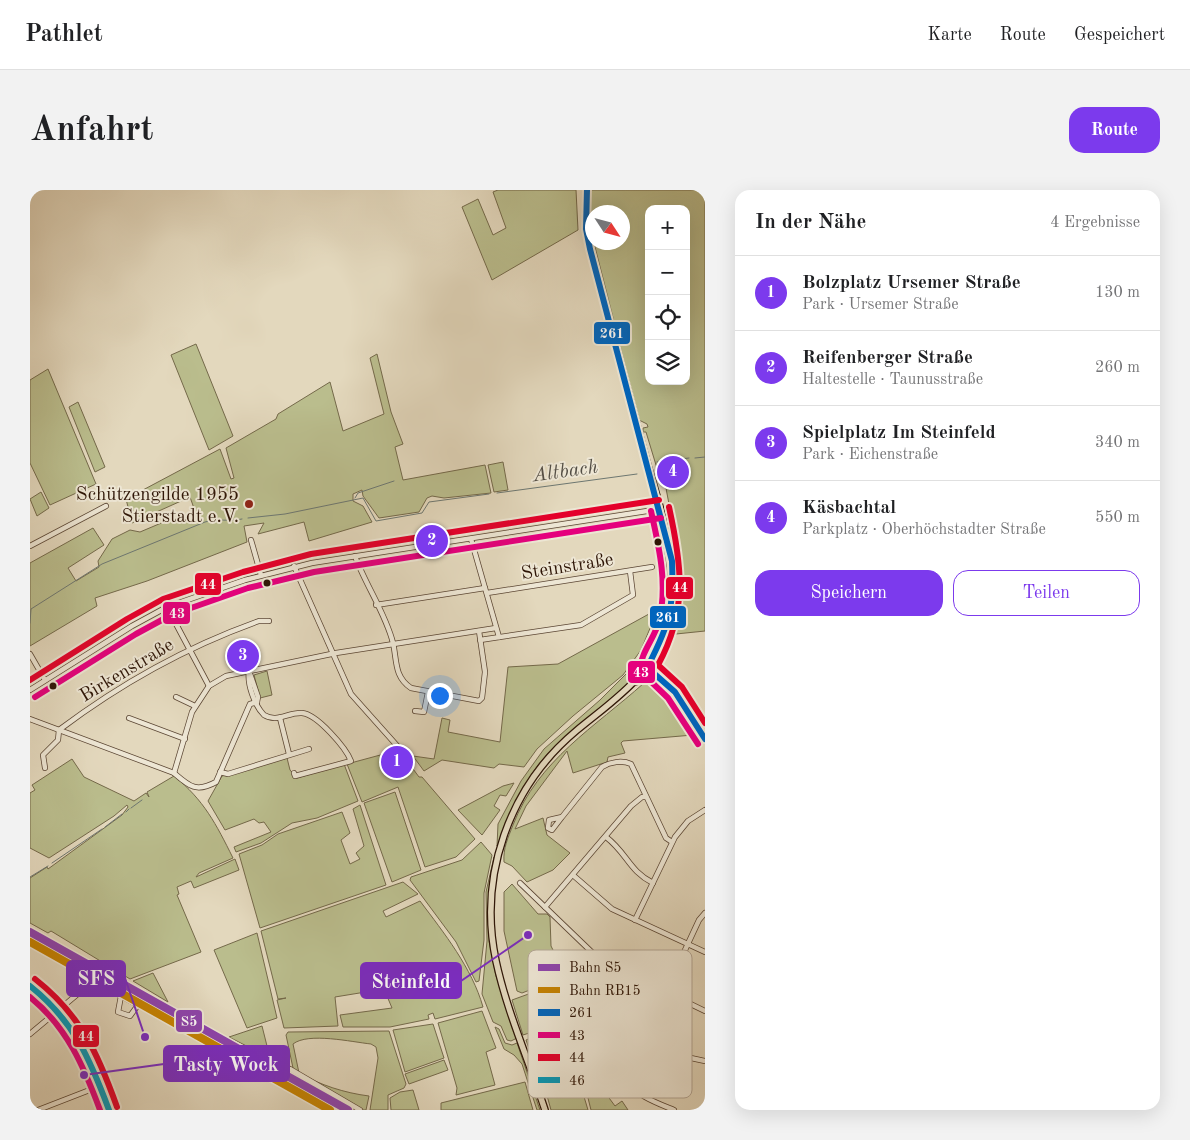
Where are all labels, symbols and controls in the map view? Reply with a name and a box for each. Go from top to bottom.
text: Pathlet [25,23,103,47]
text: Karte [927,26,972,44]
text: Route [1000,26,1046,44]
text: Gespeichert [1074,26,1165,44]
button: Route [1069,107,1160,153]
text: Anfahrt [30,113,153,148]
north arrow [585,205,630,250]
map controls [645,205,690,385]
button: + [645,205,690,250]
text: In der Nähe [755,212,866,233]
text: 4 Ergebnisse [1050,215,1140,231]
button: − [645,250,690,295]
text: Bolzplatz Ursemer Straße [802,274,1021,293]
text: 1 [766,285,776,301]
text: 130 m [1095,285,1140,301]
button: locate [645,295,690,340]
text: Park · Ursemer Straße [802,297,959,313]
line badge: 261 [593,321,631,345]
text: 261 [600,327,624,341]
button: layers [645,340,690,385]
text: Reifenberger Straße [802,349,973,368]
text: 2 [766,360,776,376]
text: 260 m [1095,360,1140,376]
text: Haltestelle · Taunusstraße [802,372,983,388]
text: Spielplatz Im Steinfeld [802,424,996,443]
text: 3 [766,435,776,451]
text: 340 m [1095,435,1140,451]
text: Park · Eichenstraße [802,447,938,463]
pin: 4 [657,453,689,491]
water label: Altbach [530,457,599,487]
place label: Schützengilde 1955 Stierstadt e.V. [76,486,239,527]
marker: Schützengilde 1955 Stierstadt e.V. [243,498,255,510]
text: Käsbachtal [802,499,896,518]
text: 4 [766,510,776,526]
text: 550 m [1095,510,1140,526]
pin: 2 [416,522,448,560]
text: Parkplatz · Oberhöchstadter Straße [802,522,1046,538]
unlabelled marker [653,537,663,547]
street label: Steinstraße [520,551,615,584]
button: Speichern [755,570,943,616]
button: Teilen [953,570,1140,616]
line badge: 44 [194,572,222,596]
line badge: 44 [665,576,694,600]
text: 44 [200,578,216,592]
unlabelled marker [262,578,272,588]
text: 44 [672,581,688,595]
line badge: 43 [162,601,191,625]
line badge: 261 [649,605,687,629]
text: 43 [169,607,185,621]
text: 261 [656,611,680,625]
street label: Birkenstraße [77,636,177,707]
pin: 3 [227,637,259,675]
line badge: 43 [627,660,656,684]
text: 43 [633,666,649,680]
unlabelled marker [48,681,58,691]
your location [427,683,453,709]
pin: 1 [381,743,413,781]
legend [528,950,692,1098]
callout: SFS [67,961,125,996]
text: Bahn S5 [569,961,621,975]
callout: Steinfeld [361,963,461,998]
text: SFS [77,970,115,990]
text: Steinfeld [371,973,451,993]
text: Bahn RB15 [569,984,641,998]
text: 261 [569,1006,593,1020]
line badge: S5 [175,1009,203,1033]
text: S5 [181,1015,197,1029]
line badge: 44 [72,1024,100,1048]
text: 43 [569,1029,585,1043]
text: 44 [78,1030,94,1044]
callout: Tasty Wock [164,1046,289,1081]
text: 44 [569,1051,585,1065]
text: Tasty Wock [173,1056,279,1076]
text: 46 [569,1074,585,1088]

